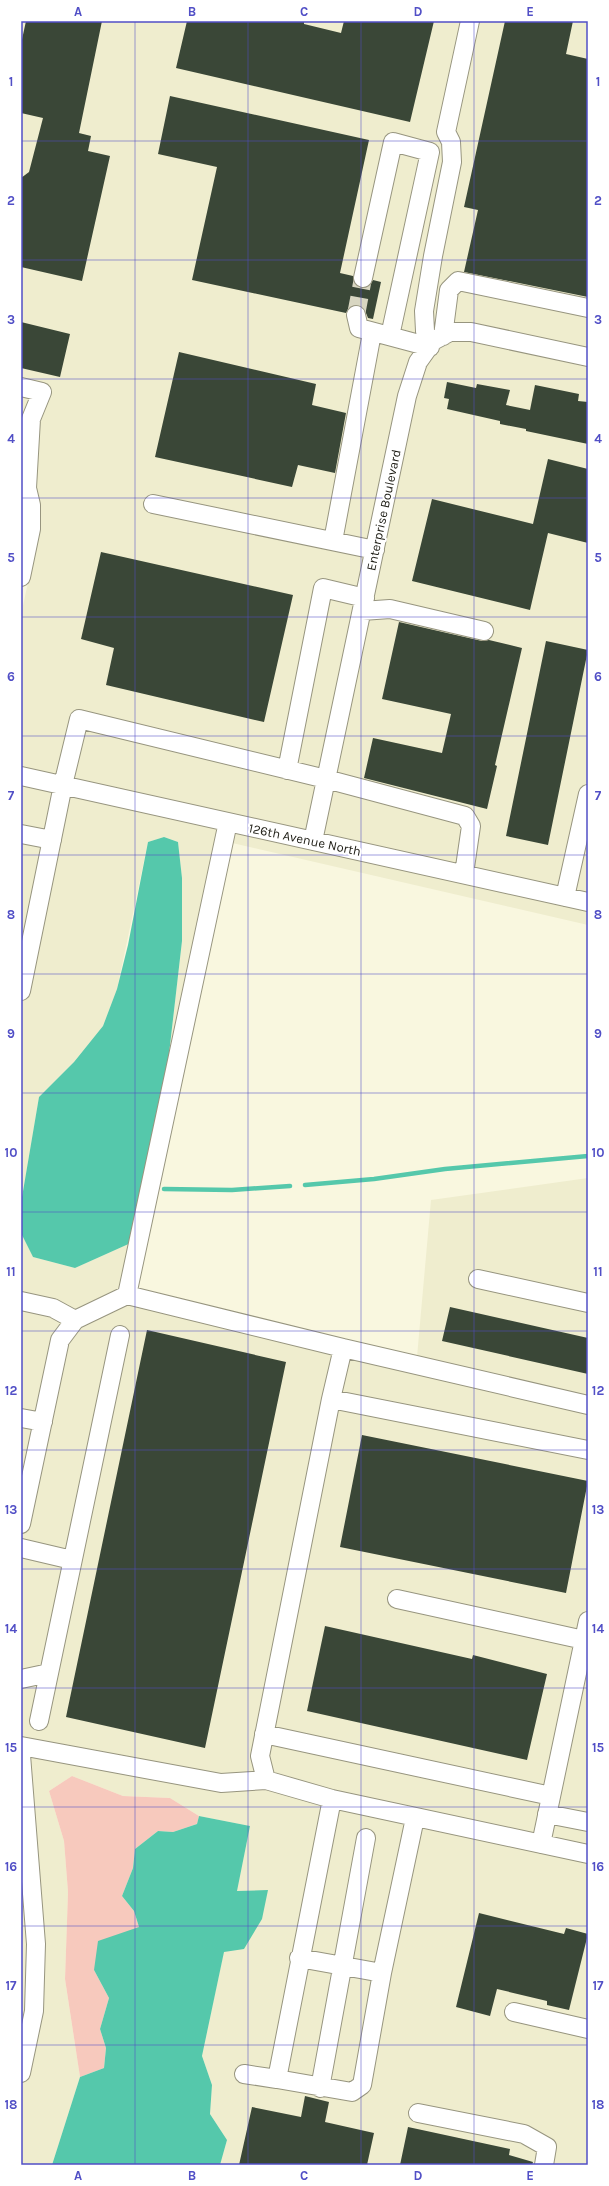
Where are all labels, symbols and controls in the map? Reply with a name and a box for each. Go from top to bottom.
text: A [74,4,82,19]
text: B [188,4,196,19]
text: C [300,4,308,19]
text: D [414,4,423,19]
text: E [526,4,534,19]
text: 1 [9,74,13,89]
text: 1 [596,74,600,89]
text: 2 [7,193,15,208]
text: 2 [594,193,602,208]
text: 3 [7,312,15,327]
text: 3 [594,312,602,327]
text: 4 [7,431,15,446]
text: 4 [594,431,602,446]
street label: Enterprise Boulevard [363,448,404,572]
text: 5 [7,550,15,565]
text: 5 [594,550,602,565]
text: 6 [7,669,15,684]
text: 6 [594,669,602,684]
text: 7 [8,788,15,803]
text: 7 [595,788,602,803]
street label: 126th Avenue North [247,820,362,859]
text: 8 [7,907,15,922]
text: 8 [594,907,602,922]
text: 9 [7,1026,15,1041]
text: 9 [594,1026,602,1041]
text: 10 [5,1145,17,1160]
text: 10 [592,1145,604,1160]
text: 11 [6,1264,16,1279]
text: 11 [593,1264,603,1279]
text: 12 [5,1383,17,1398]
text: 12 [592,1383,604,1398]
text: 13 [5,1502,17,1517]
text: 13 [592,1502,604,1517]
text: 14 [5,1621,17,1636]
text: 14 [592,1621,604,1636]
text: 15 [5,1740,18,1755]
text: 15 [592,1740,605,1755]
text: 16 [5,1859,17,1874]
text: 16 [592,1859,604,1874]
text: 17 [5,1978,17,1993]
text: 17 [592,1978,604,1993]
text: 18 [4,2097,18,2112]
text: 18 [591,2097,605,2112]
text: A [74,2168,82,2183]
text: B [188,2168,196,2183]
text: C [300,2168,308,2183]
text: D [414,2168,423,2183]
text: E [526,2168,534,2183]

